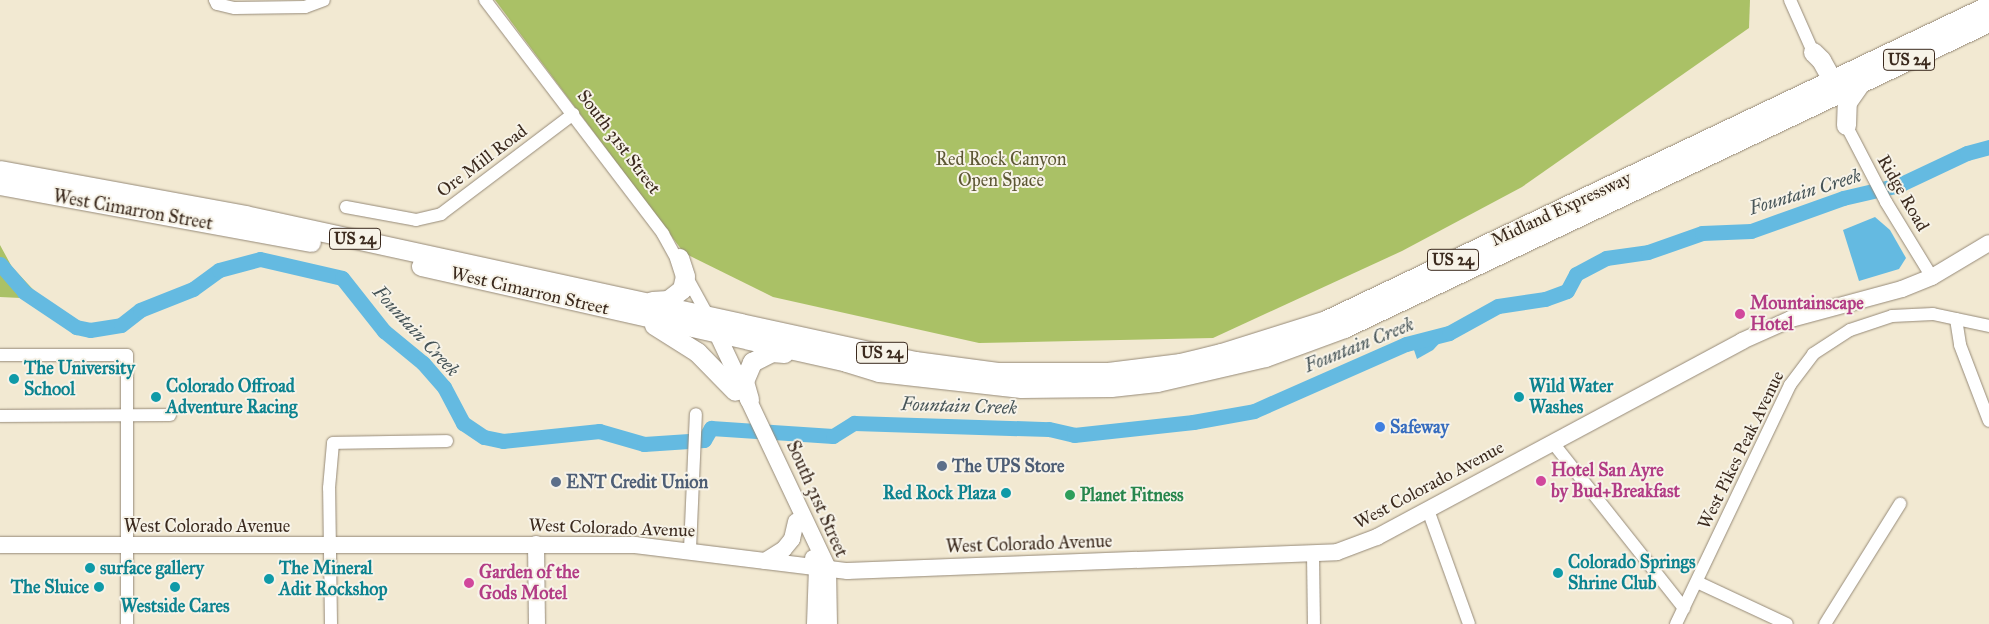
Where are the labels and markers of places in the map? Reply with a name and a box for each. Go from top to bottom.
place label: Mountainscape Hotel [1750,293,1864,336]
marker: Mountainscape Hotel [1734,308,1746,320]
place label: The University School [24,358,135,400]
marker: The University School [8,373,20,385]
place label: Colorado Offroad Adventure Racing [166,376,297,418]
place label: Wild Water Washes [1529,376,1613,418]
marker: Colorado Offroad Adventure Racing [150,391,162,403]
marker: Wild Water Washes [1513,391,1525,403]
place label: Safeway [1390,416,1449,438]
marker: Safeway [1374,421,1386,433]
place label: The UPS Store [952,455,1064,477]
marker: The UPS Store [936,460,948,472]
place label: Hotel San Ayre by Bud+Breakfast [1551,460,1680,502]
place label: ENT Credit Union [566,471,708,493]
marker: Hotel San Ayre by Bud+Breakfast [1535,475,1547,487]
marker: ENT Credit Union [550,476,562,488]
place label: Red Rock Plaza [883,482,996,504]
place label: Planet Fitness [1080,484,1184,506]
marker: Red Rock Plaza [1000,487,1012,499]
marker: Planet Fitness [1064,489,1076,501]
place label: Colorado Springs Shrine Club [1568,552,1695,594]
place label: surface gallery [100,557,204,579]
place label: The Mineral Adit Rockshop [279,558,388,600]
marker: surface gallery [84,562,96,574]
place label: Garden of the Gods Motel [479,562,579,604]
marker: Colorado Springs Shrine Club [1552,567,1564,579]
marker: The Mineral Adit Rockshop [263,573,275,585]
place label: The Sluice [11,576,89,598]
marker: Garden of the Gods Motel [463,577,475,589]
marker: The Sluice [93,581,105,593]
marker: Westside Cares [169,581,181,593]
place label: Westside Cares [120,595,230,617]

